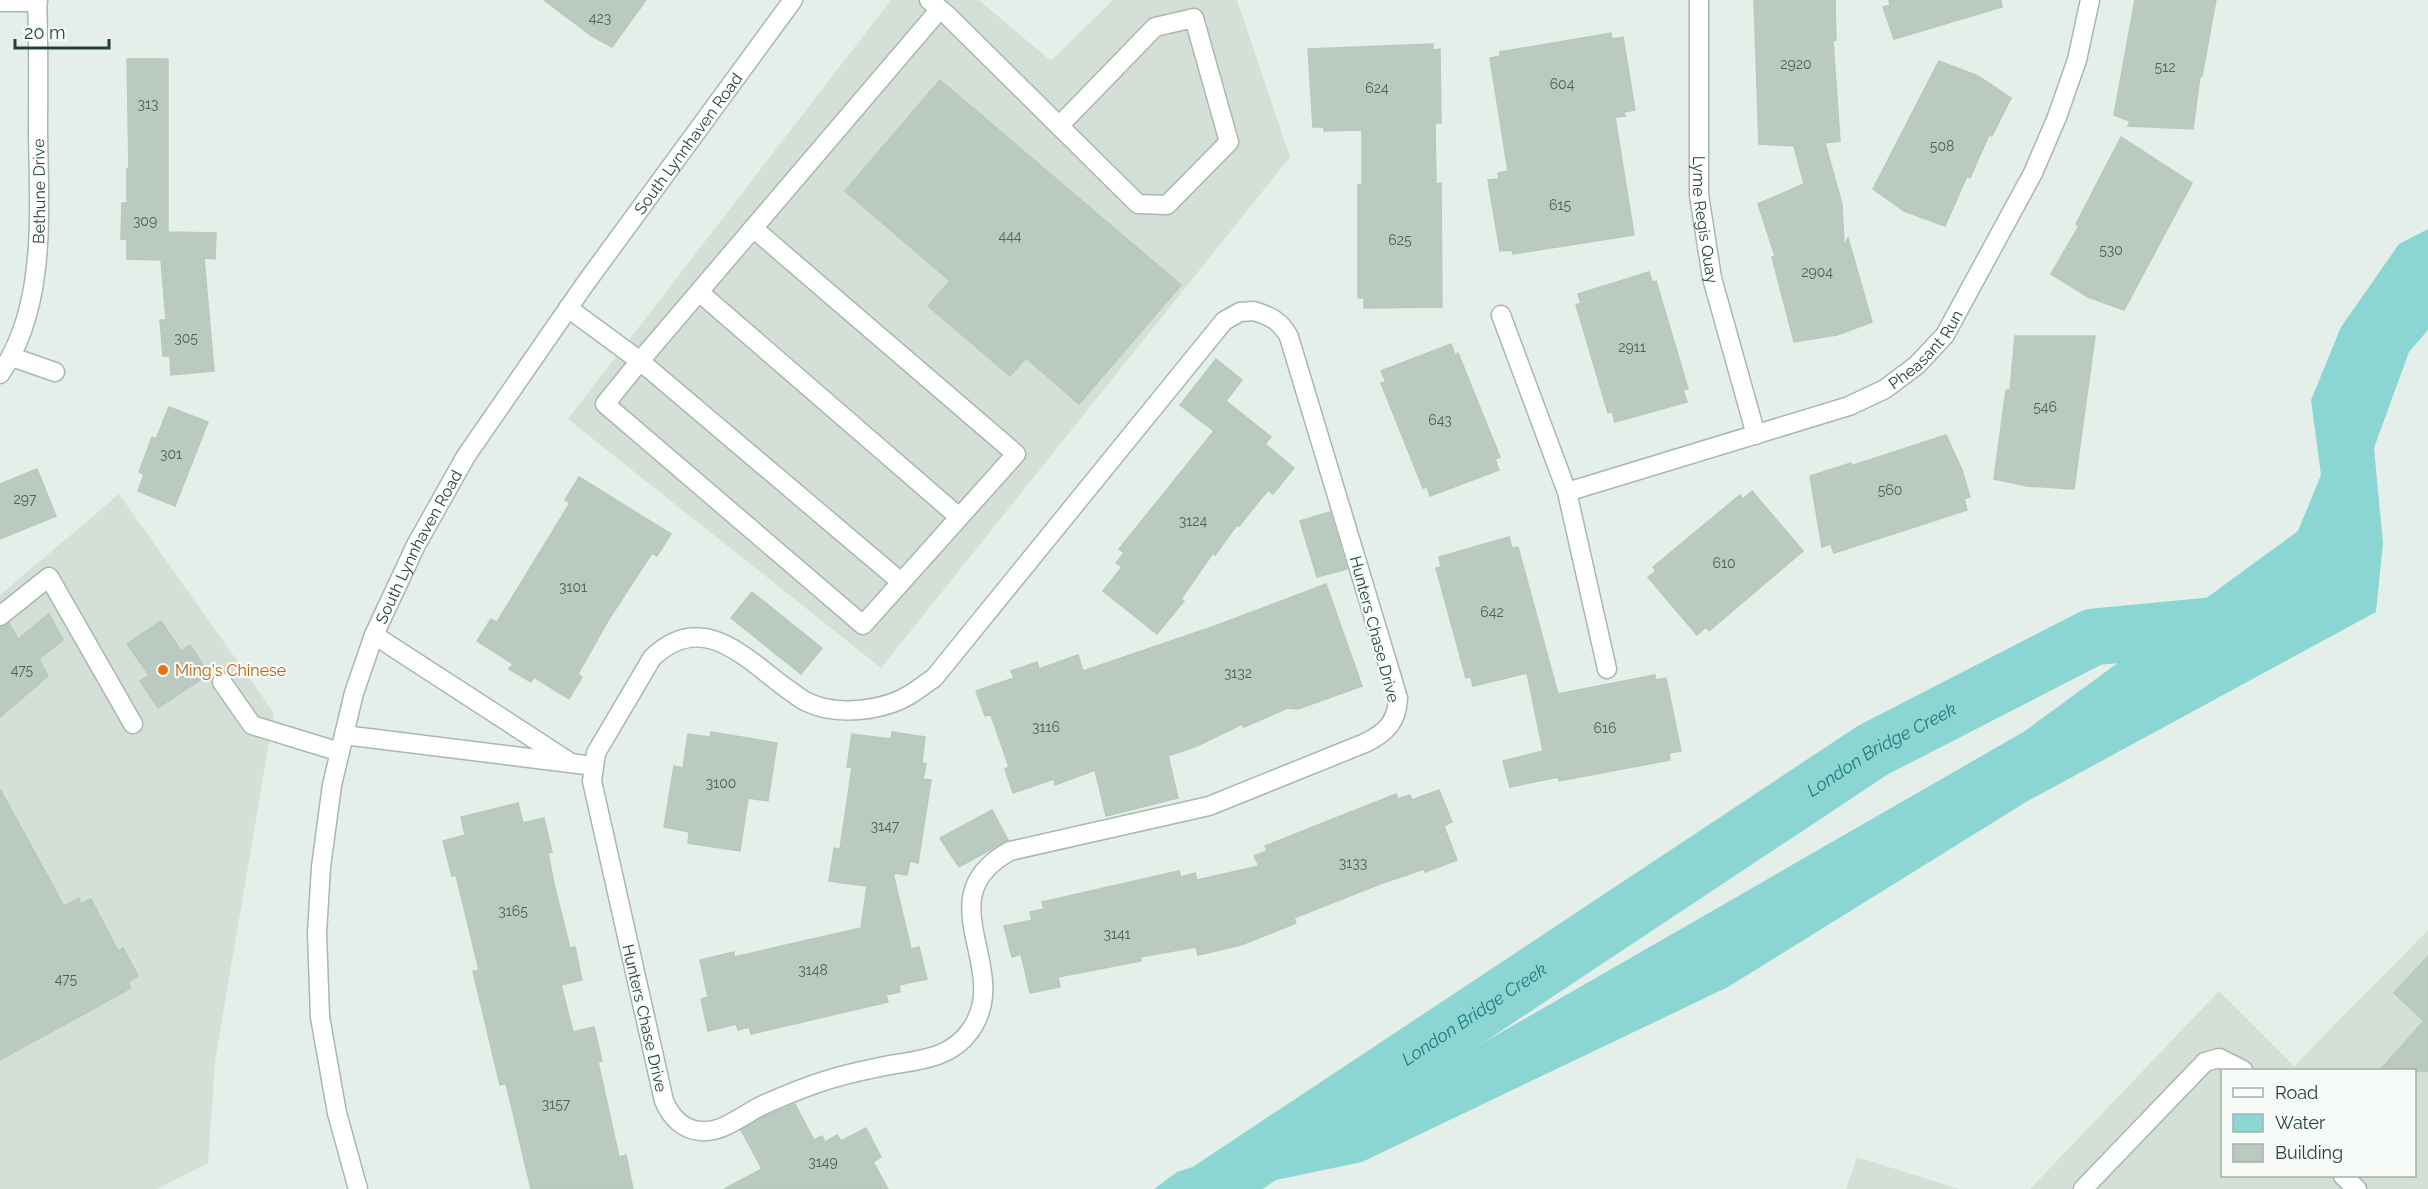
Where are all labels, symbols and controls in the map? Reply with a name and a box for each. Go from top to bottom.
house number: 423 [589,10,611,26]
scale bar [15,12,110,50]
text: 20 m [24,22,66,43]
house number: 2920 [1780,56,1812,72]
house number: 512 [2155,59,2175,75]
street label: South Lynnhaven Road [630,69,746,218]
house number: 604 [1550,76,1575,92]
house number: 624 [1365,80,1389,96]
house number: 313 [138,96,158,112]
street label: Bethune Drive [29,138,49,244]
house number: 508 [1930,138,1954,154]
street label: Lyme Regis Quay [1689,156,1722,286]
house number: 615 [1549,197,1571,213]
house number: 309 [133,213,157,229]
house number: 444 [999,228,1022,244]
house number: 625 [1388,232,1412,248]
house number: 530 [2099,242,2123,258]
house number: 2904 [1801,264,1833,280]
street label: Pheasant Run [1885,307,1967,393]
house number: 305 [174,330,198,346]
house number: 2911 [1618,339,1646,355]
house number: 546 [2033,399,2057,415]
house number: 643 [1428,412,1452,428]
house number: 301 [160,446,182,462]
street label: South Lynnhaven Road [372,467,466,627]
house number: 560 [1878,482,1902,498]
house number: 297 [14,491,37,507]
house number: 3124 [1179,513,1208,529]
street label: Hunters Chase Drive [1346,554,1403,705]
house number: 610 [1712,555,1736,571]
house number: 3101 [559,579,587,595]
house number: 642 [1480,604,1504,620]
place label: Ming's Chinese [175,661,286,680]
house number: 475 [11,662,34,678]
marker: Ming's Chinese [156,663,170,677]
house number: 3132 [1224,665,1252,681]
water label: London Bridge Creek [1803,698,1960,801]
house number: 3116 [1032,719,1060,735]
house number: 616 [1594,720,1616,736]
house number: 3100 [706,775,736,791]
house number: 3147 [871,818,900,834]
house number: 3133 [1339,855,1367,871]
house number: 3165 [498,903,528,919]
house number: 3141 [1103,926,1131,942]
street label: Hunters Chase Drive [618,942,671,1094]
water label: London Bridge Creek [1398,958,1551,1070]
house number: 3148 [798,962,828,978]
house number: 475 [55,971,78,987]
legend [2221,1069,2416,1177]
text: Road [2275,1082,2318,1103]
house number: 3157 [542,1096,571,1112]
text: Water [2275,1112,2326,1133]
text: Building [2275,1142,2343,1163]
house number: 3149 [808,1154,838,1170]

